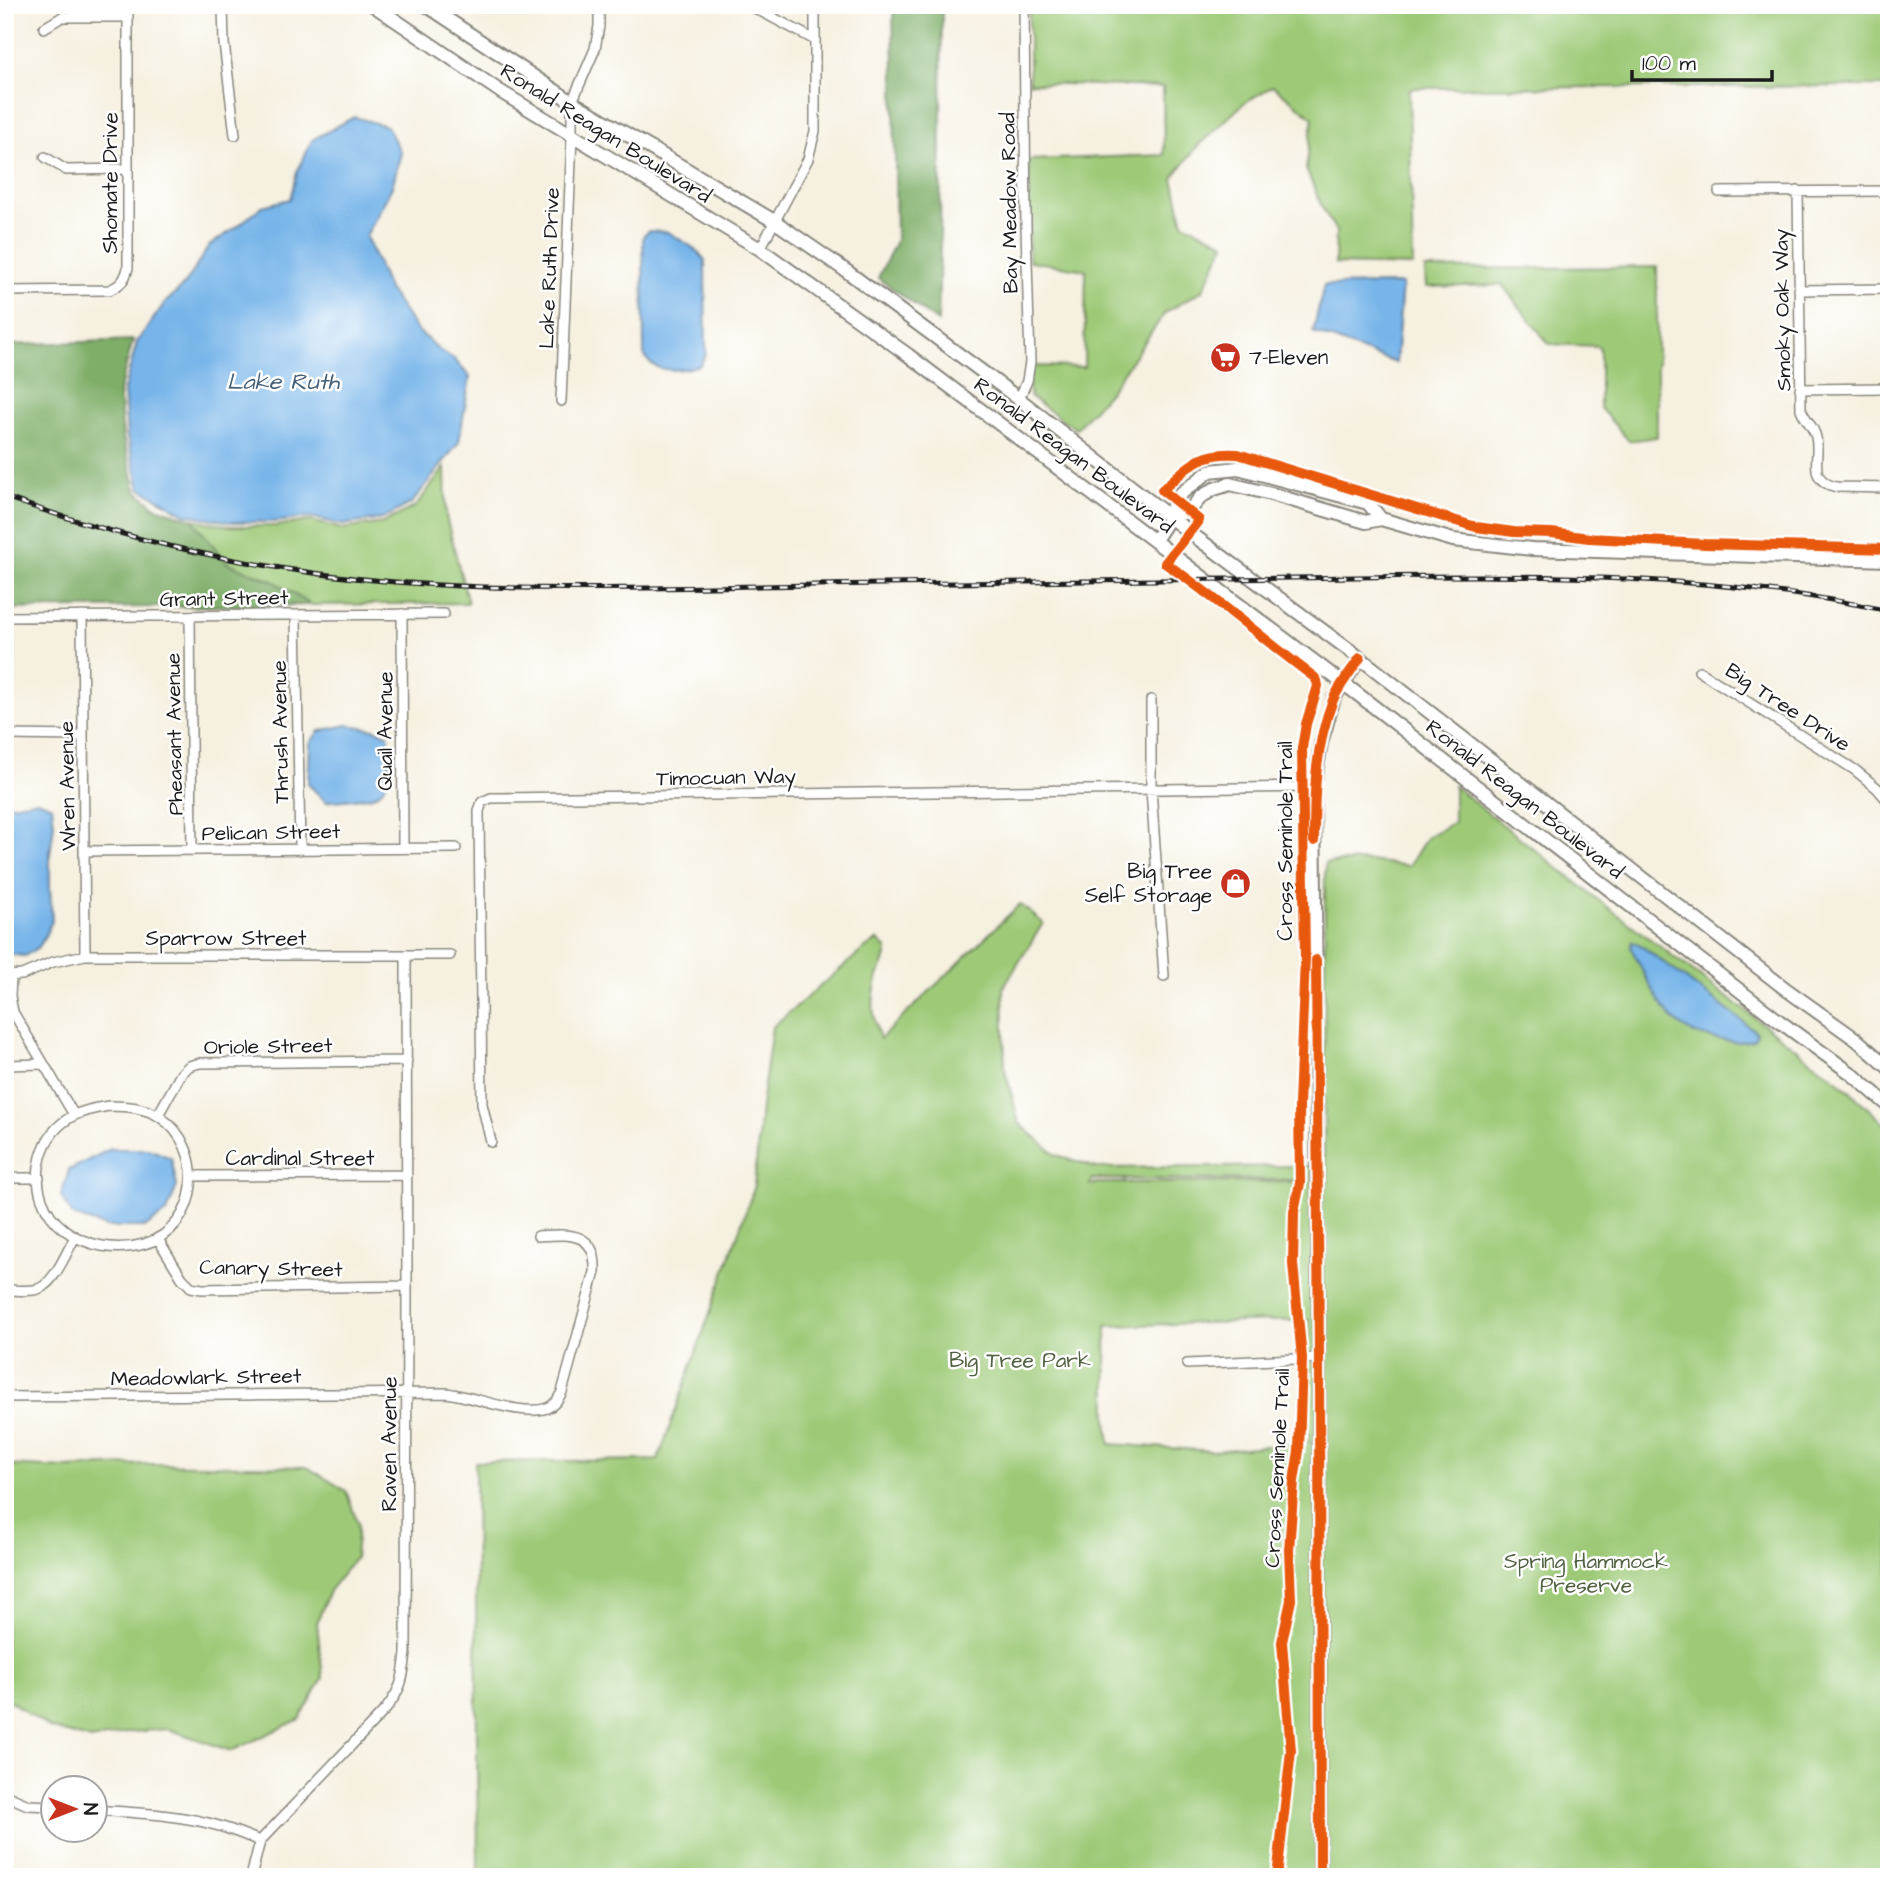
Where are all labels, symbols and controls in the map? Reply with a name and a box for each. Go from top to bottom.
scale bar [1632,38,1772,82]
text: 100 m [1642,49,1697,78]
street label: Ronald Reagan Boulevard [494,57,717,212]
street label: Shomate Drive [96,112,125,254]
street label: Bay Meadow Road [993,112,1028,294]
street label: Lake Ruth Drive [532,187,567,349]
street label: Smoky Oak Way [1767,228,1800,391]
supermarket icon: 7-Eleven [1209,340,1243,374]
place label: 7-Eleven [1249,343,1328,372]
water label: Lake Ruth [227,366,341,398]
street label: Ronald Reagan Boulevard [966,370,1180,542]
street label: Grant Street [159,583,289,614]
street label: Pheasant Avenue [159,652,190,816]
street label: Big Tree Drive [1718,656,1856,760]
street label: Thrush Avenue [265,660,296,804]
street label: Quail Avenue [371,671,400,791]
street label: Ronald Reagan Boulevard [1418,713,1630,888]
street label: Wren Avenue [52,721,83,851]
street label: Cross Seminole Trail [1271,741,1300,941]
street label: Timocuan Way [656,762,797,795]
street label: Pelican Street [201,817,341,848]
place label: Big Tree Self Storage [1085,857,1212,912]
shop icon: Big Tree Self Storage [1218,866,1252,900]
street label: Sparrow Street [145,924,307,954]
street label: Oriole Street [204,1031,333,1062]
street label: Cardinal Street [226,1144,375,1173]
street label: Canary Street [199,1253,343,1286]
park label: Big Tree Park [949,1346,1091,1377]
street label: Meadowlark Street [110,1361,302,1394]
street label: Cross Seminole Trail [1258,1368,1297,1568]
street label: Raven Avenue [375,1376,404,1512]
park label: Spring Hammock Preserve [1504,1547,1668,1600]
north arrow [38,1773,108,1843]
text: N [76,1803,103,1815]

